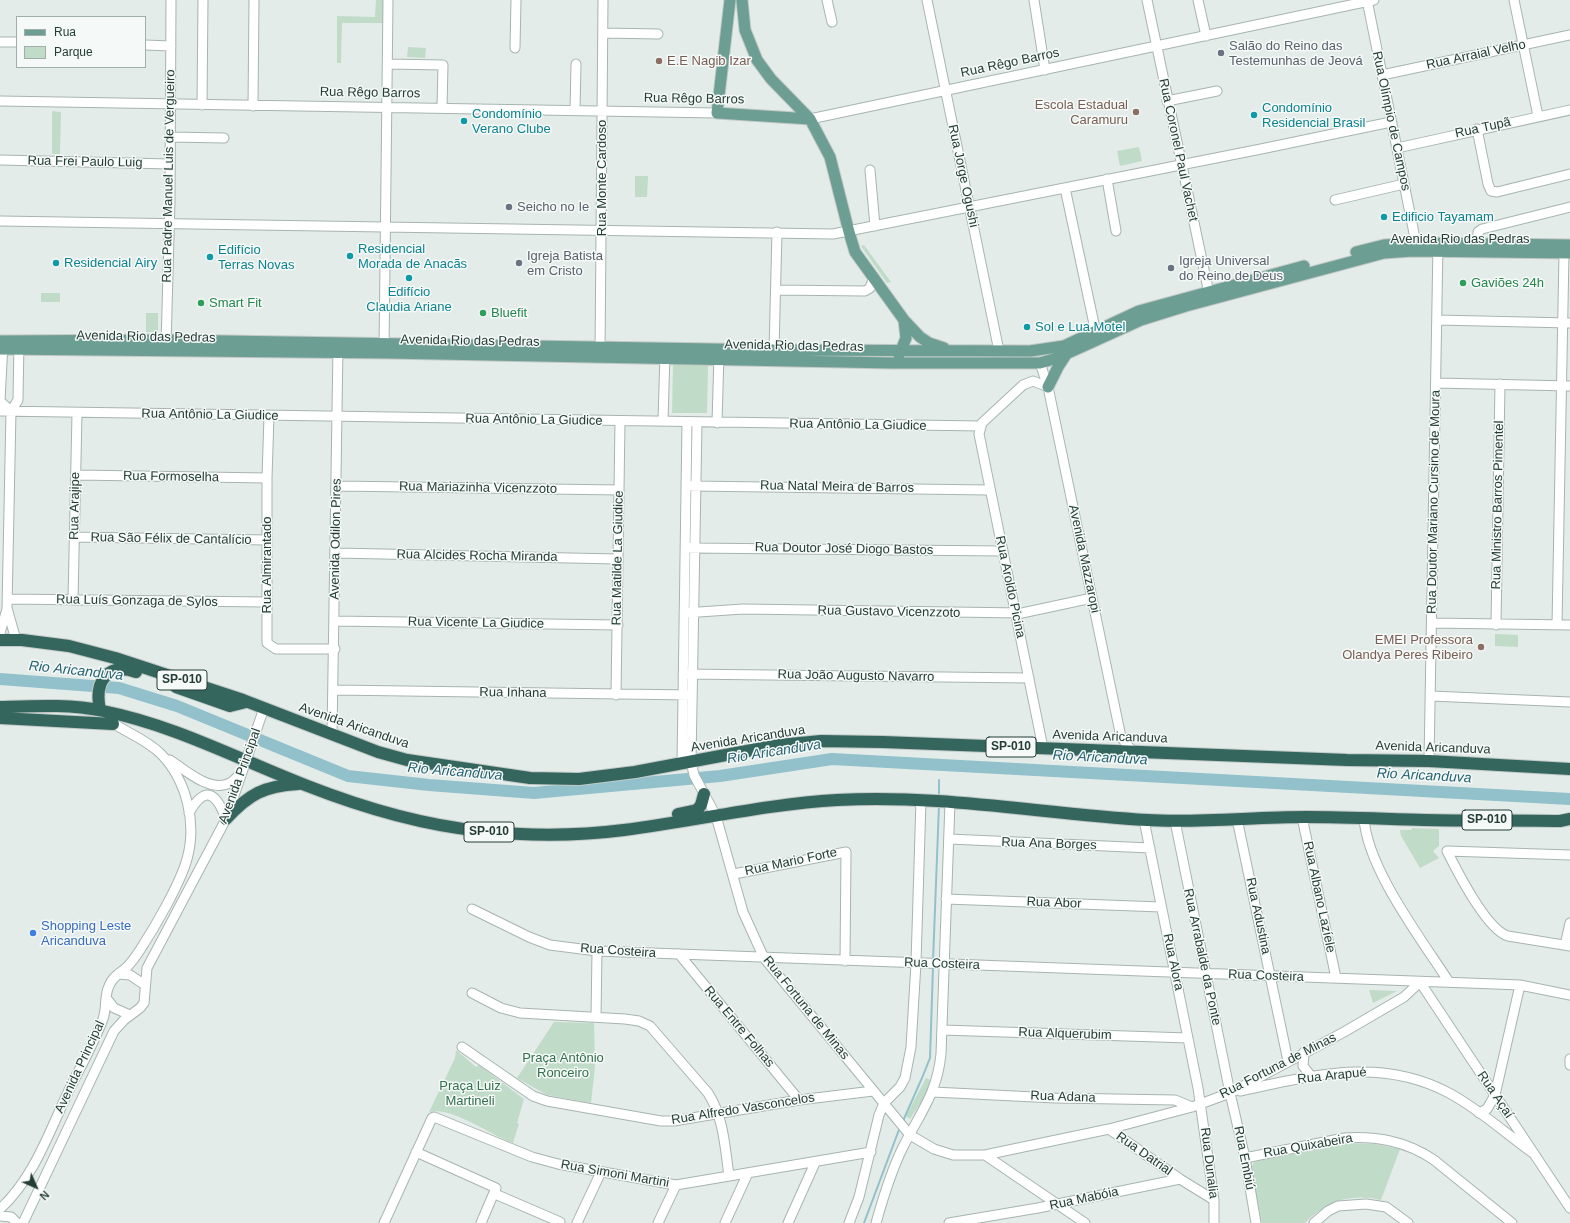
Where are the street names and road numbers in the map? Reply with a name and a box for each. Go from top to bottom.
street label: Rua Arraial Velho [1425,37,1527,73]
street label: Rua Rêgo Barros [959,45,1061,81]
street label: Rua Olímpio de Campos [1369,50,1413,192]
street label: Rua Padre Manuel Luis de Vergueiro [159,69,179,283]
street label: Rua Coronel Paul Vachet [1155,77,1201,223]
street label: Rua Rêgo Barros [320,84,420,102]
street label: Rua Rêgo Barros [644,90,744,108]
street label: Rua Tupã [1454,114,1512,142]
street label: Rua Monte Cardoso [594,120,610,236]
street label: Rua Jorge Ogushi [944,123,982,229]
street label: Rua Frei Paulo Luig [27,153,143,171]
street label: Avenida Rio das Pedras [1390,231,1530,247]
street label: Avenida Rio das Pedras [76,328,216,346]
street label: Avenida Rio das Pedras [400,332,540,350]
street label: Avenida Rio das Pedras [724,337,864,355]
street label: Rua Doutor Mariano Cursino de Moura [1424,390,1444,614]
street label: Rua Antônio La Giudice [141,406,279,424]
street label: Rua Antônio La Giudice [465,411,603,429]
street label: Rua Antônio La Giudice [789,416,927,434]
street label: Rua Ministro Barros Pimentel [1489,420,1507,590]
street label: Rua Formoselha [123,468,219,486]
street label: Rua Arajipe [67,472,83,540]
street label: Avenida Odilon Pires [327,478,345,600]
street label: Rua Natal Meira de Barros [760,478,914,496]
street label: Rua Mariazinha Vicenzzoto [399,479,557,497]
street label: Rua Matilde La Giudice [609,490,627,626]
street label: Avenida Mazzaropi [1065,503,1103,615]
street label: Rua Almirantado [259,517,275,613]
street label: Rua São Félix de Cantalício [90,530,252,548]
street label: Rua Aroldo Picina [992,534,1028,640]
street label: Rua Doutor José Diogo Bastos [755,540,933,558]
street label: Rua Alcides Rocha Miranda [396,547,558,565]
street label: Rua Luís Gonzaga de Sylos [56,592,218,610]
street label: Rua Gustavo Vicenzzoto [817,603,961,621]
street label: Rua Vicente La Giudice [408,614,544,632]
street label: Rua João Augusto Navarro [777,667,935,685]
road number: SP-010 [157,670,207,690]
street label: Rua Inhana [479,685,547,701]
street label: Avenida Aricanduva [297,700,411,752]
street label: Avenida Aricanduva [690,722,806,756]
street label: Avenida Principal [216,726,264,826]
street label: Avenida Aricanduva [1052,727,1168,747]
road number: SP-010 [986,737,1036,757]
street label: Avenida Aricanduva [1375,738,1491,758]
road number: SP-010 [1462,810,1512,830]
road number: SP-010 [464,822,514,842]
street label: Rua Ana Borges [1001,835,1097,853]
street label: Rua Albano Lazíele [1300,840,1338,954]
street label: Rua Mario Forte [743,845,839,879]
street label: Rua Adustina [1242,876,1274,956]
street label: Rua Arrabalde da Ponte [1180,887,1224,1027]
street label: Rua Abor [1026,894,1082,912]
street label: Rua Alora [1159,932,1187,992]
street label: Rua Costeira [580,941,656,961]
street label: Rua Fortuna de Minas [759,953,853,1063]
street label: Rua Costeira [904,955,980,973]
street label: Rua Costeira [1228,967,1304,985]
street label: Rua Entre Folhas [701,983,777,1071]
street label: Avenida Principal [52,1018,108,1116]
street label: Rua Alquerubim [1018,1025,1112,1043]
street label: Rua Fortuna de Minas [1217,1030,1339,1102]
street label: Rua Arapué [1297,1065,1367,1087]
street label: Rua Açaí [1474,1068,1516,1122]
street label: Rua Adana [1030,1088,1096,1106]
street label: Rua Alfredo Vasconcelos [670,1090,816,1128]
street label: Rua Embiú [1230,1125,1258,1191]
street label: Rua Dunalia [1197,1127,1221,1199]
street label: Rua Datrial [1113,1129,1175,1179]
street label: Rua Quixabeira [1262,1130,1354,1162]
street label: Rua Simoni Martini [560,1157,670,1191]
street label: Rua Mabóia [1048,1184,1120,1214]

